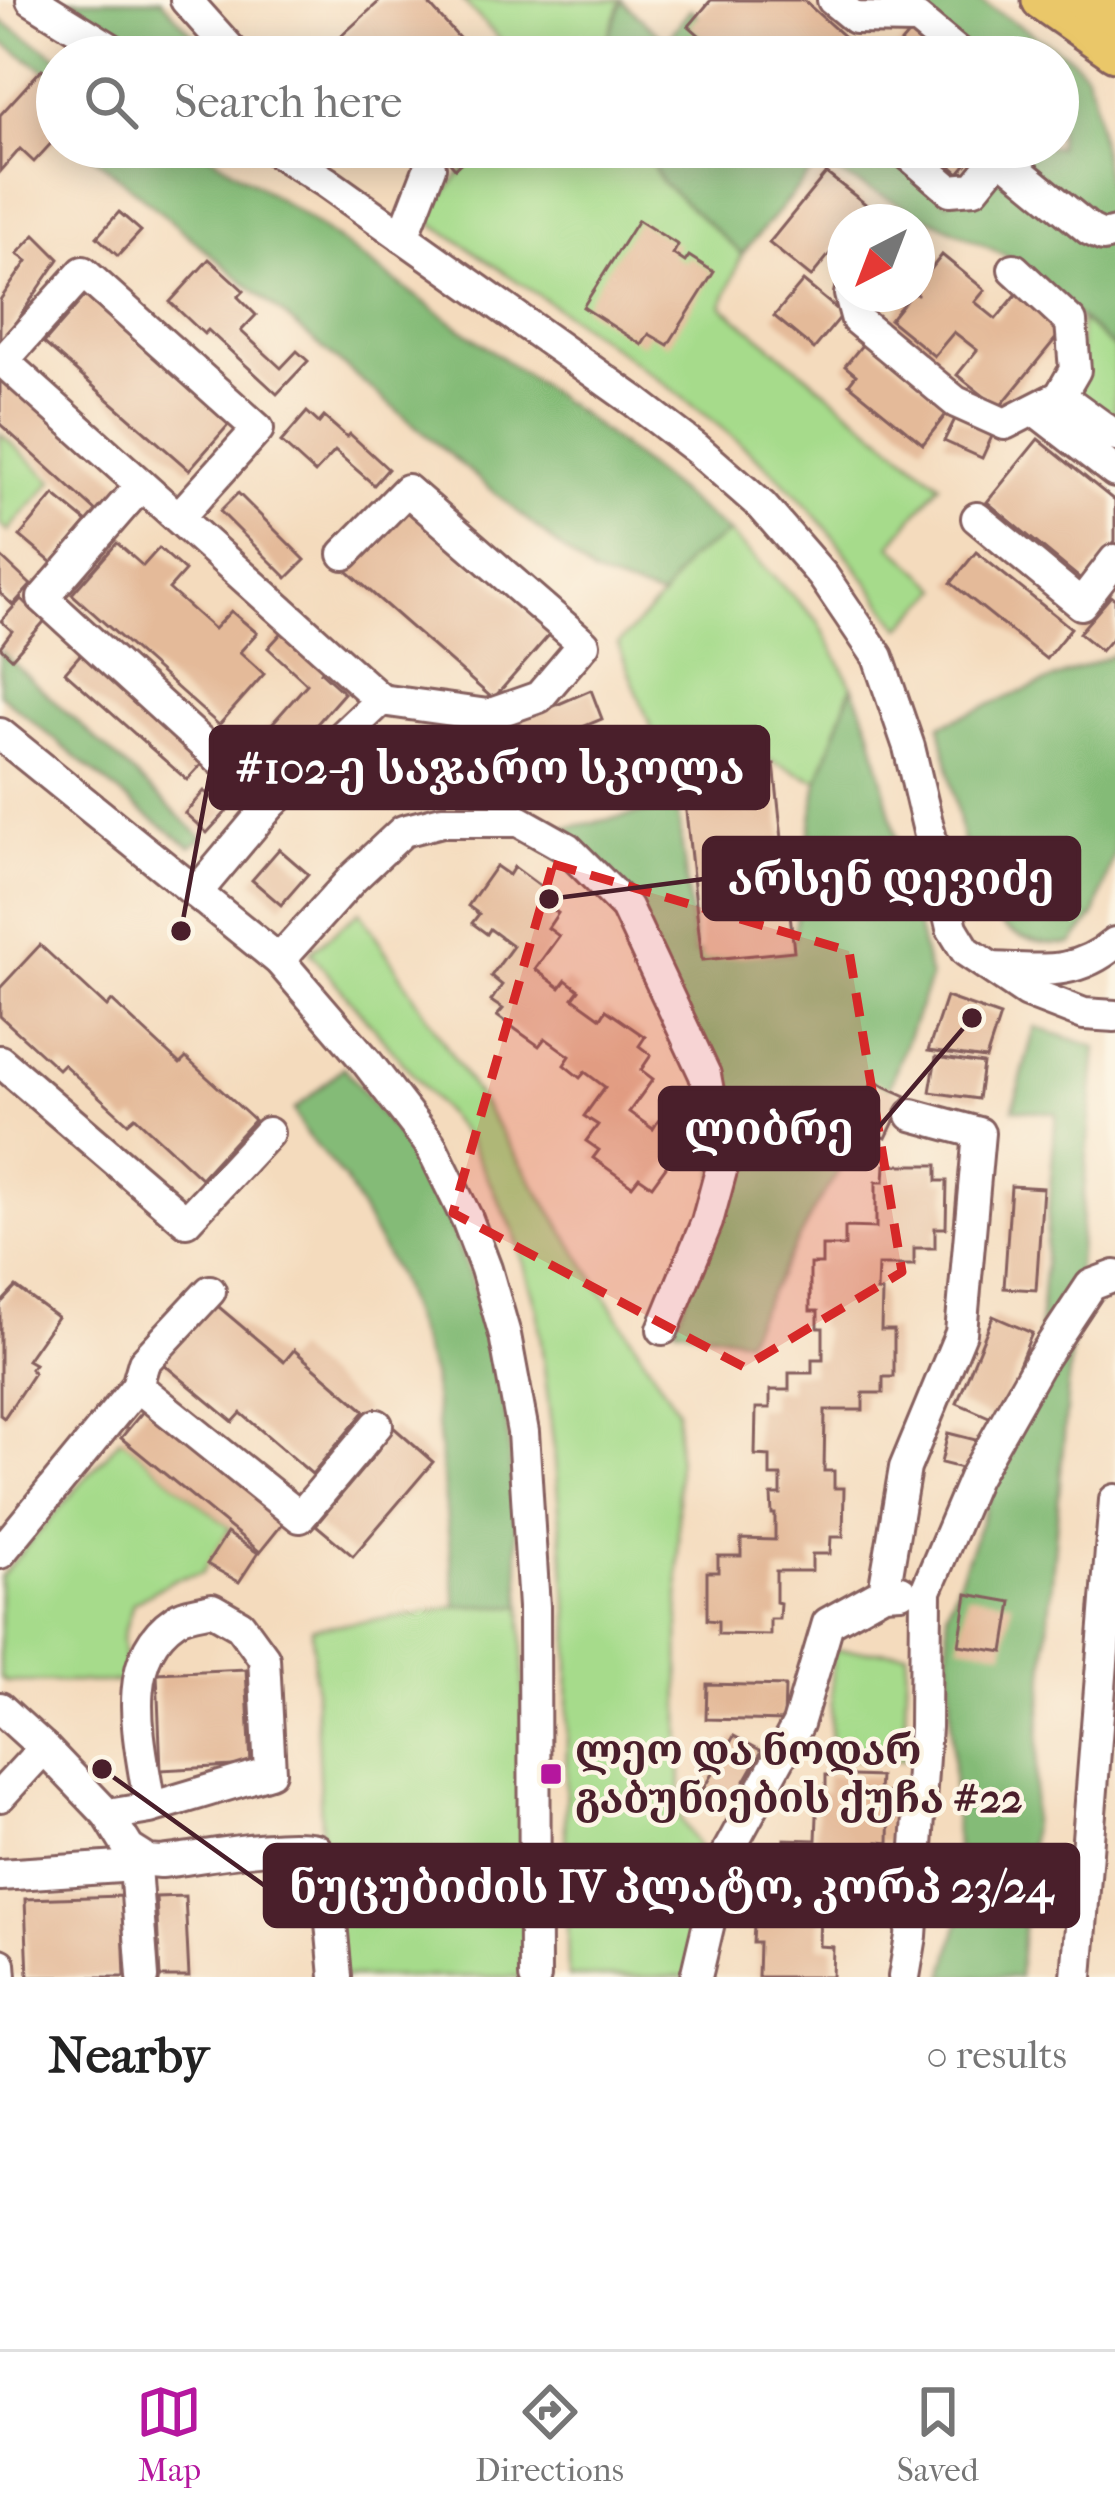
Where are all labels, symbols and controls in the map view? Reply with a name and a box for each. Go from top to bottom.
search box [36,36,1079,168]
icon: search [78,69,144,135]
text: Search here [174,76,402,129]
north arrow [827,204,935,312]
callout: #102-ე საჯარო სკოლა [211,727,768,808]
text: #102-ე საჯარო სკოლა [235,742,745,795]
callout: არსენ დევიძე [704,838,1079,919]
text: არსენ დევიძე [728,853,1054,906]
callout: ლიბრე [660,1088,878,1169]
text: ლიბრე [684,1103,854,1156]
place label: ლეო და ნოდარ გაბუნიების ქუჩა #22 [575,1726,1023,1823]
marker: ლეო და ნოდარ გაბუნიების ქუჩა #22 [538,1761,564,1787]
callout: ნუცუბიძის IV პლატო, კორპ 23/24 [265,1845,1078,1926]
text: ნუცუბიძის IV პლატო, კორპ 23/24 [289,1861,1055,1914]
text: Nearby [48,2025,209,2085]
text: 0 results [926,2032,1067,2078]
tab: Map [136,2379,202,2490]
tab: Directions [475,2379,624,2490]
tab: Saved [897,2379,979,2490]

